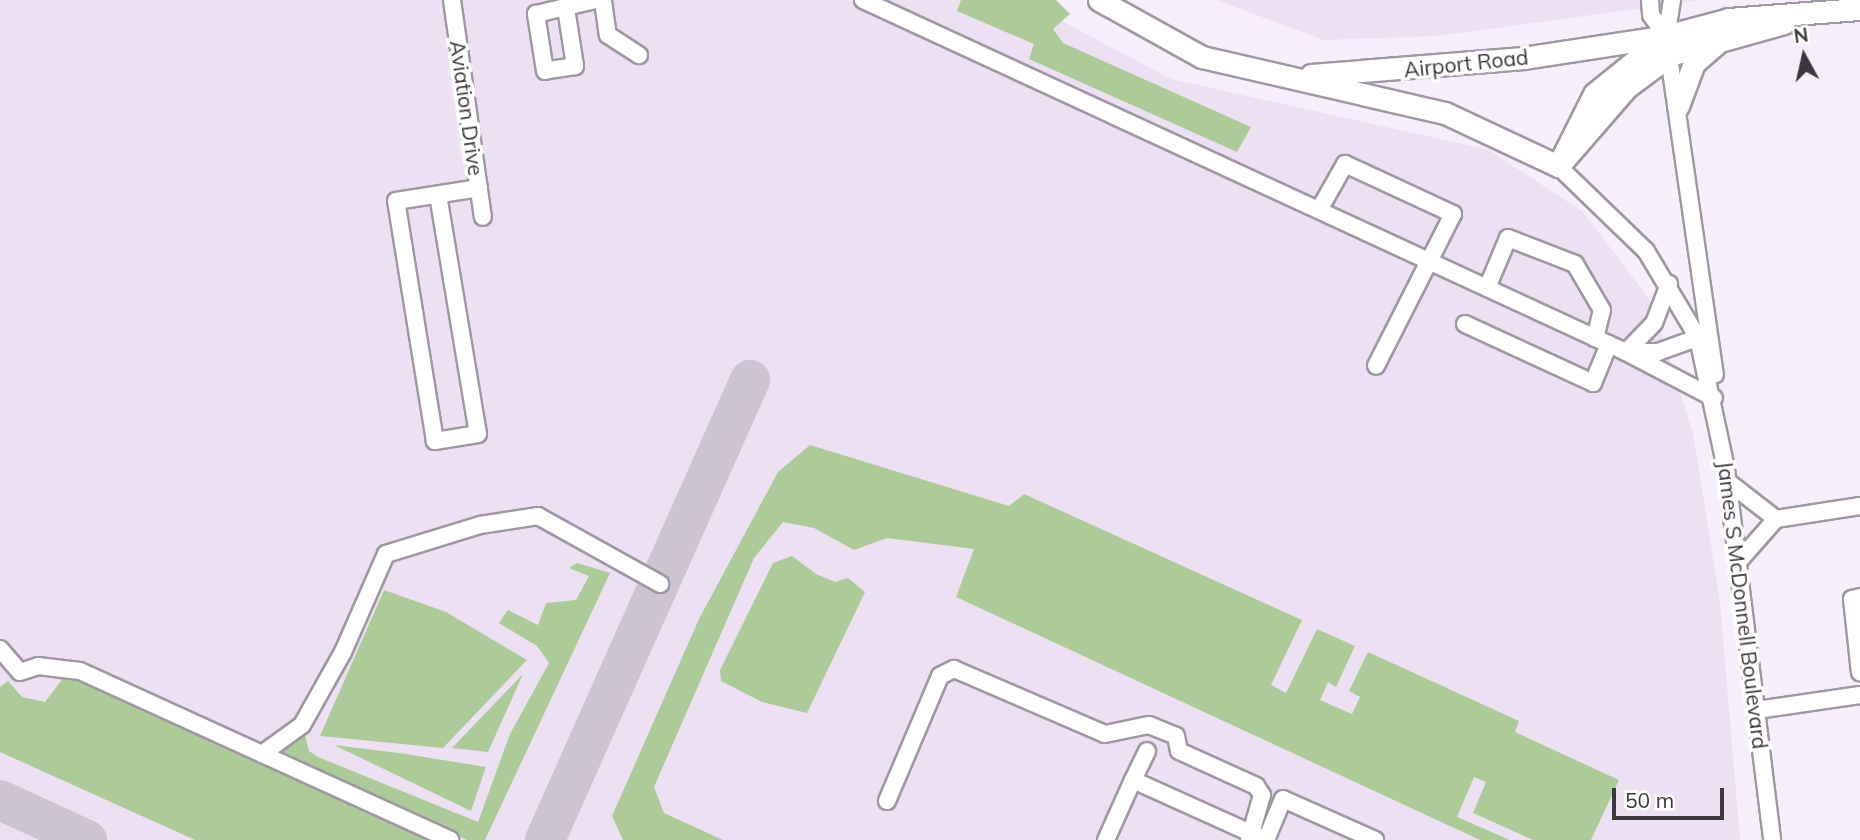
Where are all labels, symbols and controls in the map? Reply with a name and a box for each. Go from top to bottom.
north arrow [1769,21,1839,91]
text: N [1792,22,1810,48]
street label: Aviation Drive [445,39,489,177]
street label: Airport Road [1402,44,1530,82]
street label: James S McDonnell Boulevard [1713,460,1773,750]
scale bar [1615,774,1727,818]
text: 50 m [1625,787,1674,813]

